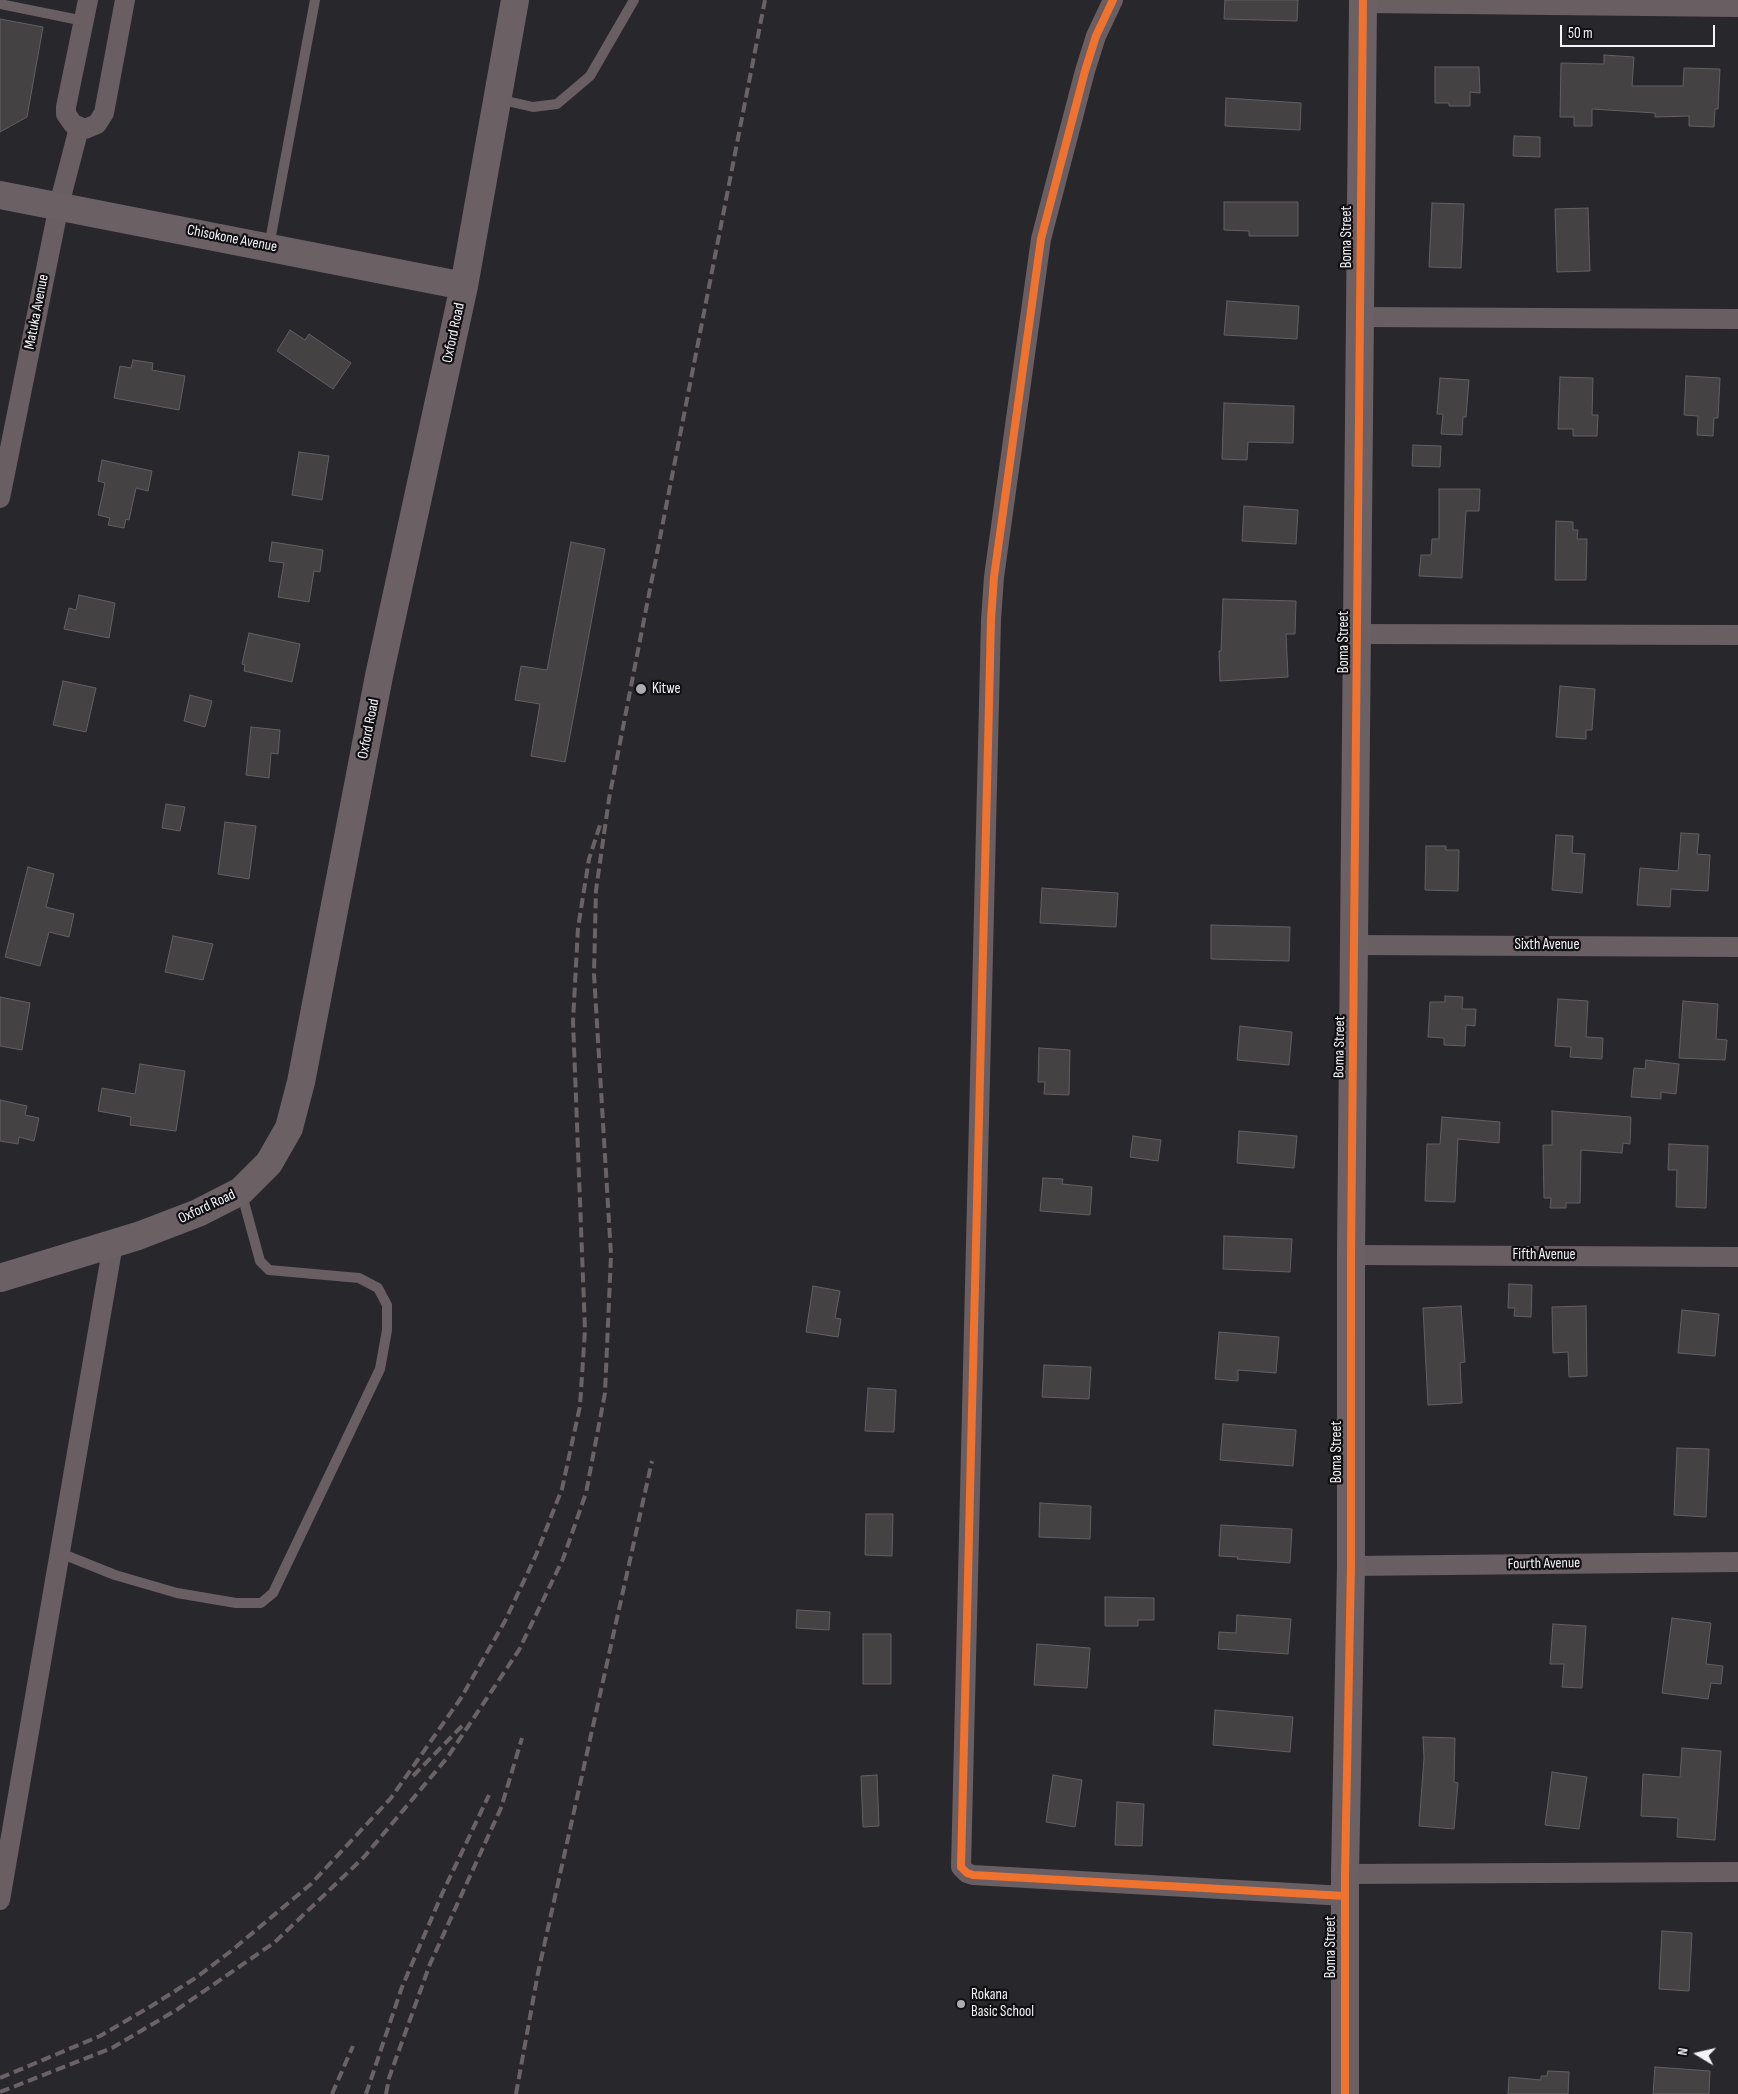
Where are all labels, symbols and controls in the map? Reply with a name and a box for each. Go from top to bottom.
scale bar [1563,15,1718,47]
text: 50 m [1568,24,1593,43]
street label: Boma Street [1338,206,1356,268]
street label: Chisokone Avenue [185,221,279,257]
street label: Matuka Avenue [21,273,53,351]
street label: Oxford Road [439,301,469,365]
street label: Boma Street [1335,611,1353,673]
place label: Kitwe [652,680,681,698]
marker: Kitwe [634,682,648,696]
street label: Oxford Road [354,697,384,761]
street label: Sixth Avenue [1515,936,1579,954]
street label: Boma Street [1330,1016,1350,1078]
street label: Oxford Road [176,1186,238,1228]
street label: Fifth Avenue [1512,1246,1576,1264]
street label: Boma Street [1328,1421,1346,1483]
street label: Fourth Avenue [1508,1554,1580,1574]
street label: Boma Street [1322,1916,1340,1978]
place label: Rokana Basic School [971,1986,1034,2021]
marker: Rokana Basic School [955,1998,967,2010]
north arrow [1673,2029,1723,2079]
text: N [1674,2047,1692,2057]

